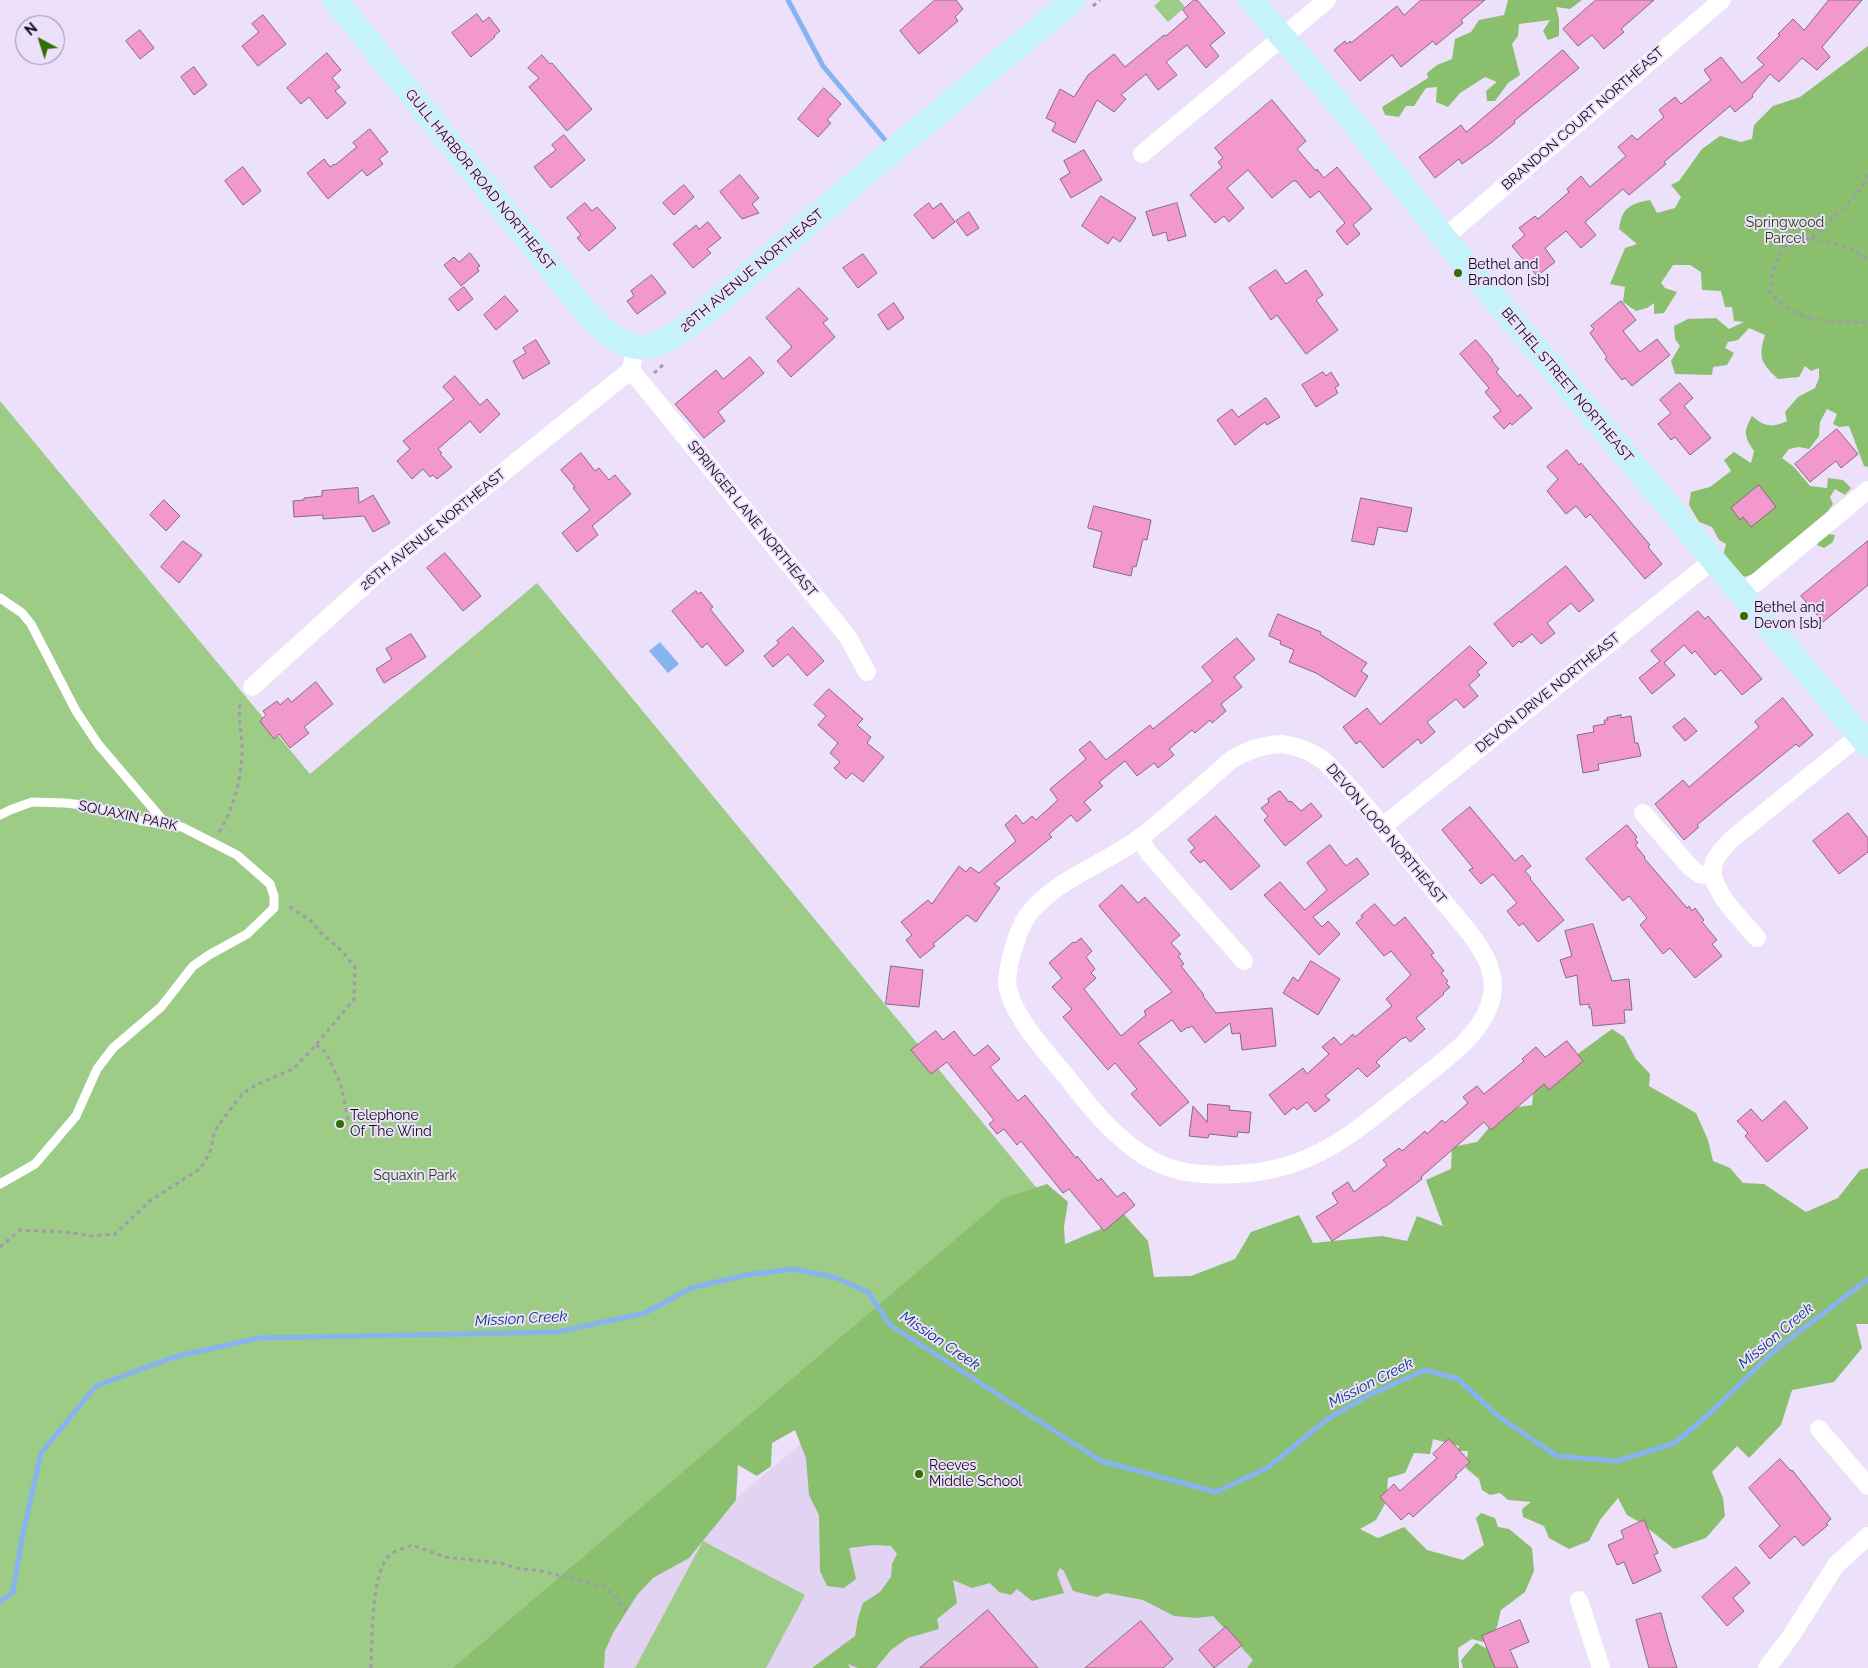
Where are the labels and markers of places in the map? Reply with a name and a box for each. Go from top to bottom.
place label: Bethel and Brandon [sb] [1468,257,1549,290]
marker: Bethel and Brandon [sb] [1452,267,1464,279]
place label: Bethel and Devon [sb] [1754,600,1824,632]
marker: Bethel and Devon [sb] [1738,610,1750,622]
place label: Telephone Of The Wind [350,1108,432,1140]
marker: Telephone Of The Wind [334,1118,346,1130]
place label: Reeves Middle School [929,1458,1022,1490]
marker: Reeves Middle School [913,1468,925,1480]

